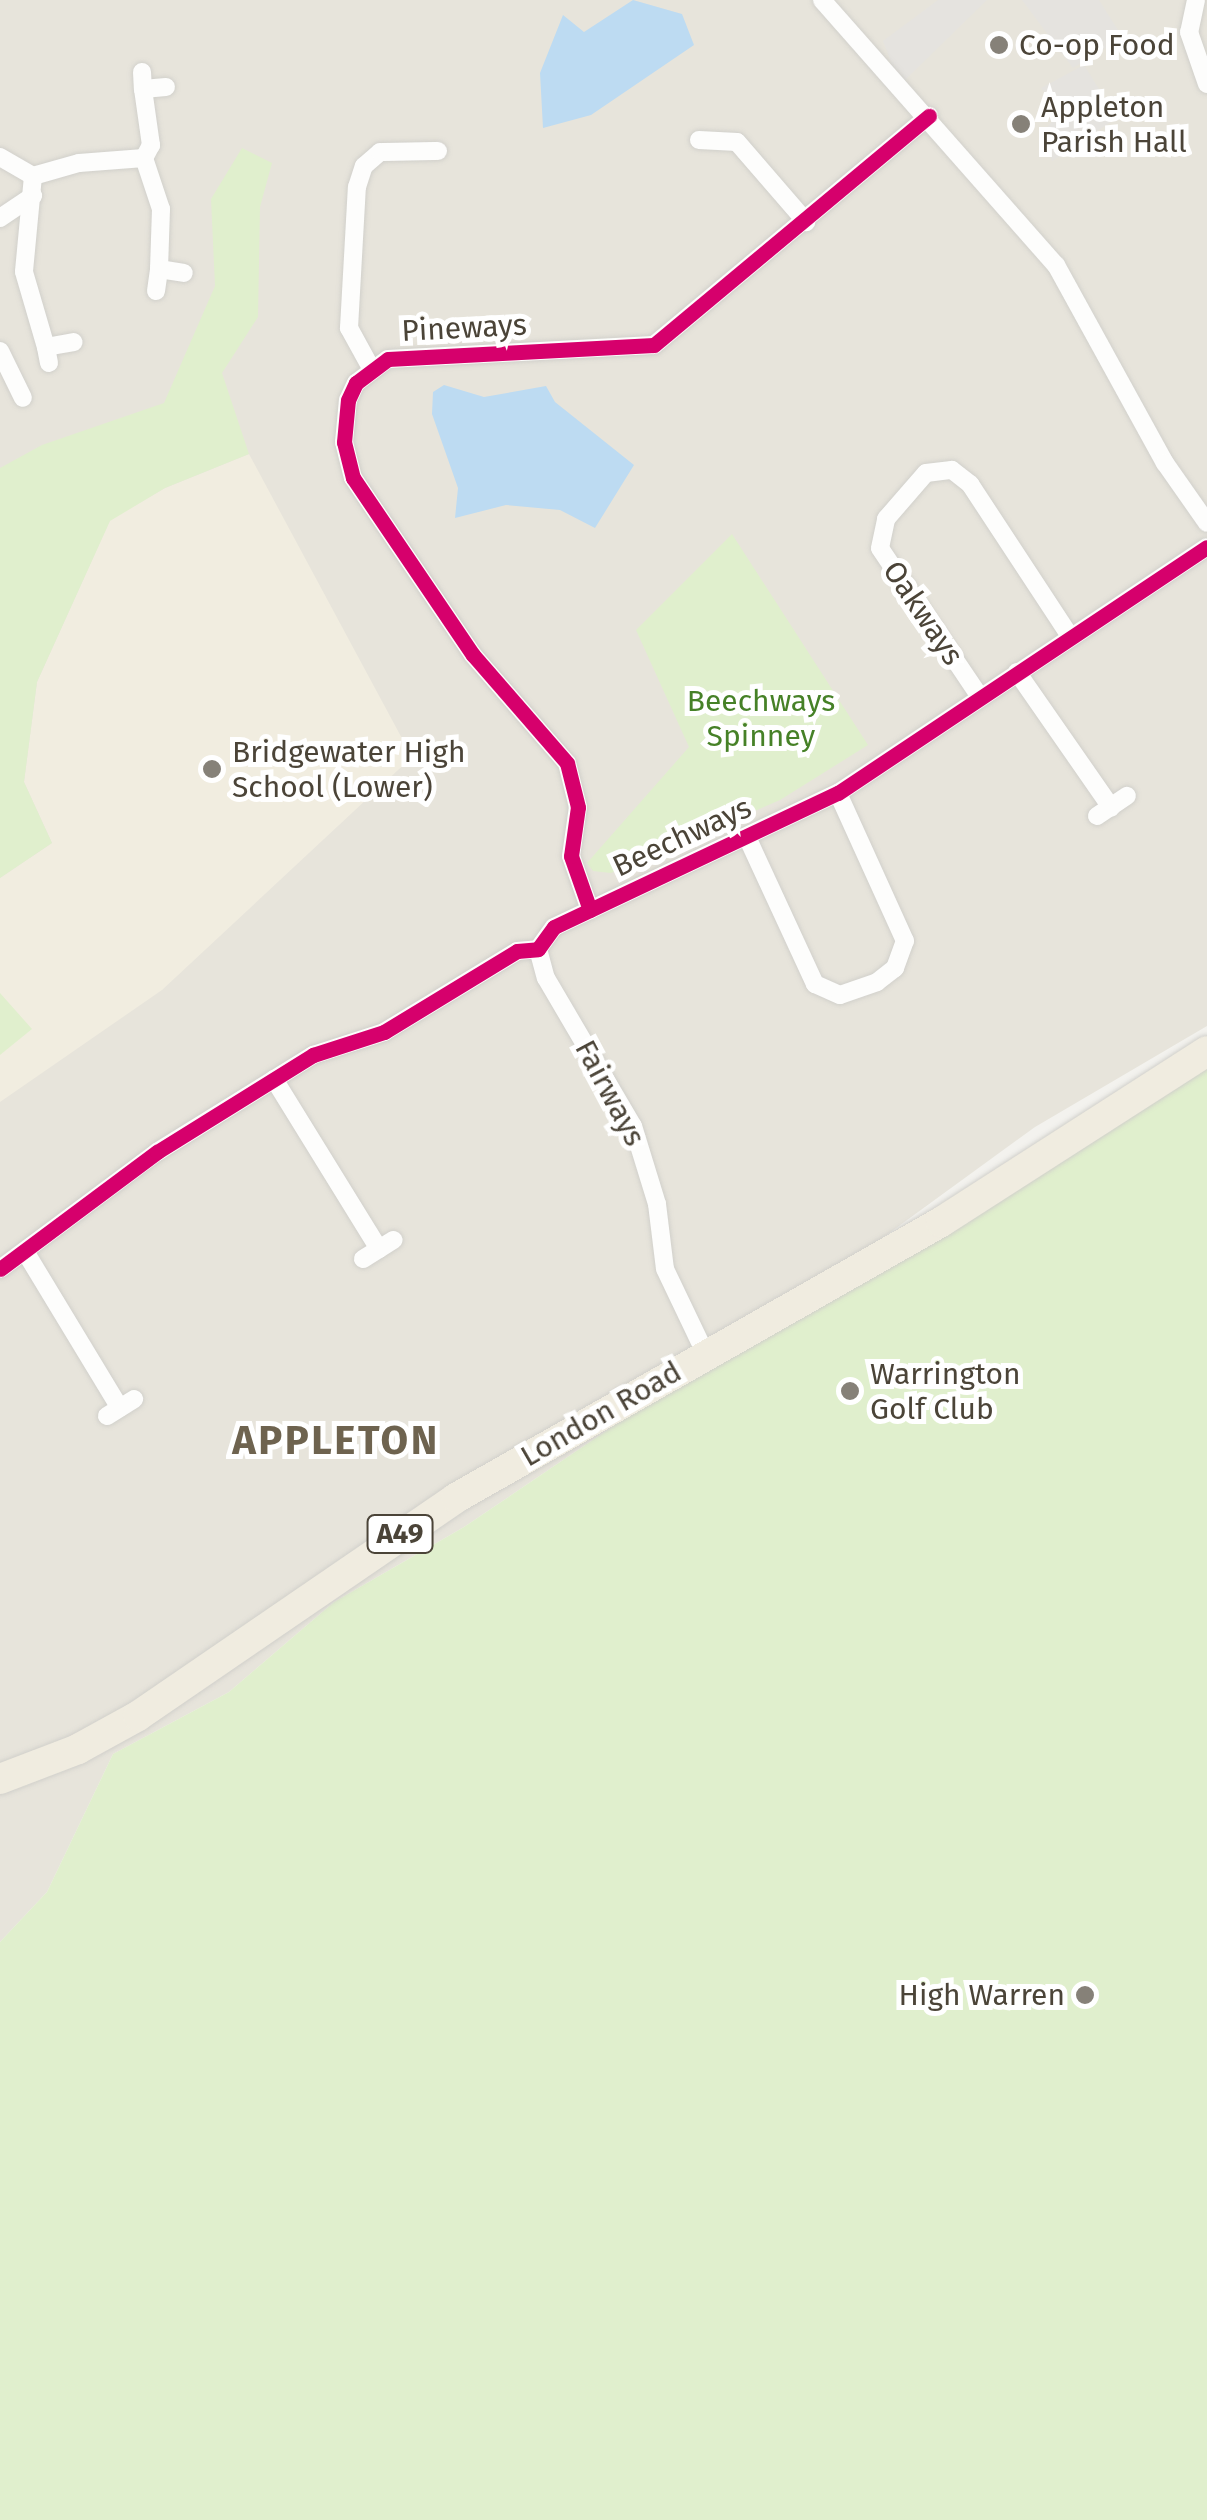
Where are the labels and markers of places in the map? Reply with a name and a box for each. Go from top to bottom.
place label: Co-op Food [1019,27,1175,63]
marker: Co-op Food [988,34,1010,56]
place label: Appleton Parish Hall [1041,89,1187,160]
marker: Appleton Parish Hall [1010,113,1032,135]
place label: Bridgewater High School (Lower) [232,734,465,804]
marker: Bridgewater High School (Lower) [201,758,223,780]
place label: Warrington Golf Club [870,1356,1020,1426]
marker: Warrington Golf Club [839,1380,861,1402]
place label: High Warren [899,1977,1065,2013]
marker: High Warren [1074,1984,1096,2006]

